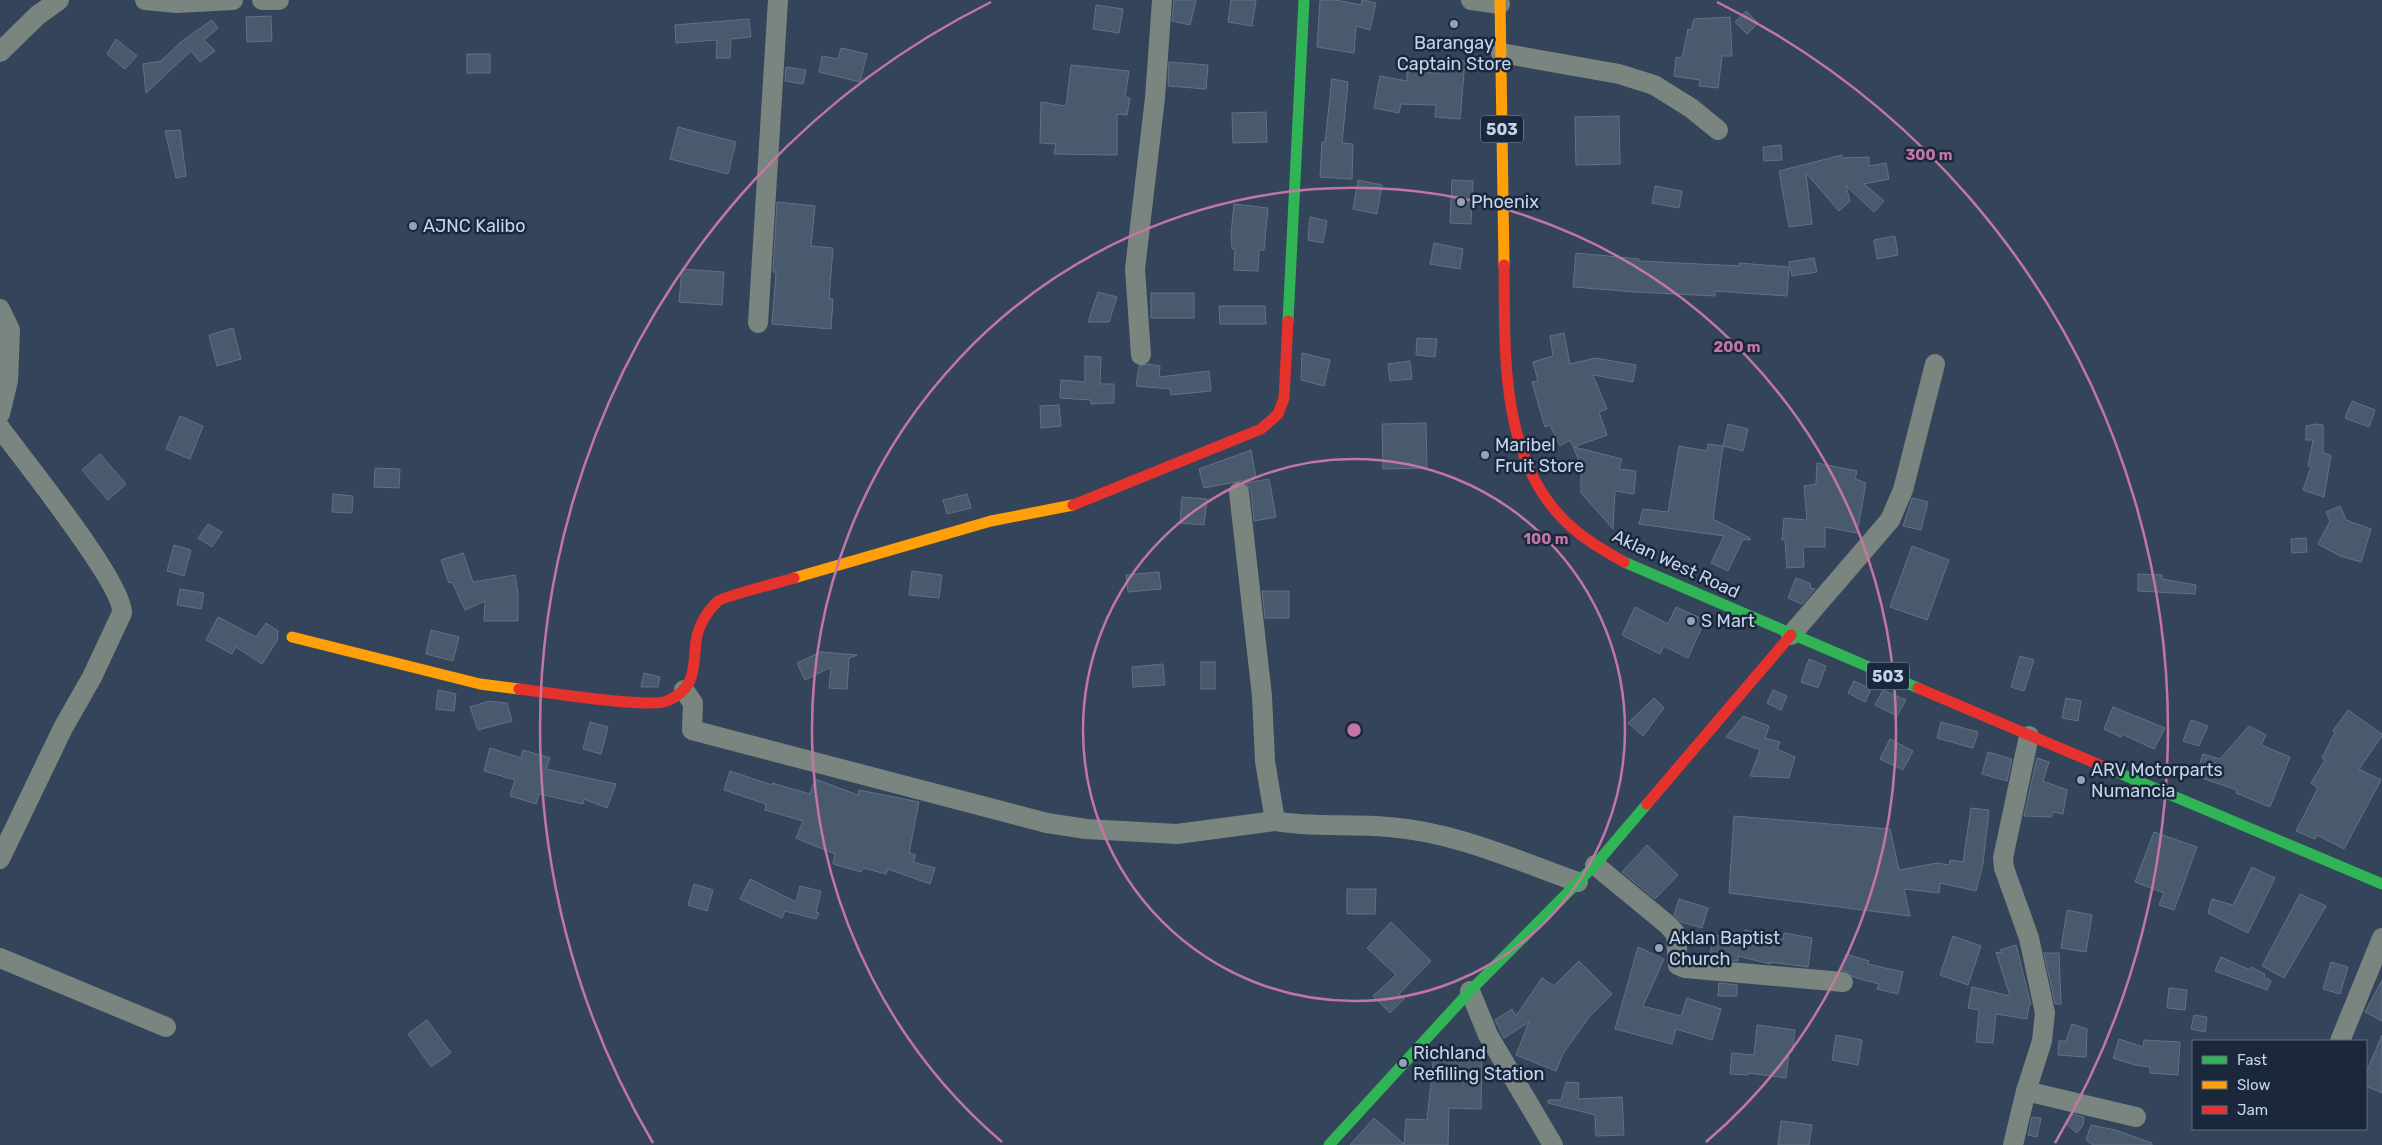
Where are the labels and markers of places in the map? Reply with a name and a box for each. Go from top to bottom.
marker: Barangay Captain Store [1448,18,1460,30]
place label: Barangay Captain Store [1397,32,1511,75]
place label: Phoenix [1471,191,1539,213]
marker: Phoenix [1455,196,1467,208]
place label: AJNC Kalibo [423,215,526,237]
marker: AJNC Kalibo [407,220,419,232]
place label: Maribel Fruit Store [1495,434,1584,477]
marker: Maribel Fruit Store [1479,449,1491,461]
place label: S Mart [1701,610,1755,632]
marker: S Mart [1685,615,1697,627]
centre of rings [1345,721,1363,739]
place label: ARV Motorparts Numancia [2091,759,2223,802]
marker: ARV Motorparts Numancia [2075,774,2087,786]
place label: Aklan Baptist Church [1669,927,1780,970]
marker: Aklan Baptist Church [1653,942,1665,954]
place label: Richland Refilling Station [1413,1042,1544,1085]
marker: Richland Refilling Station [1397,1057,1409,1069]

